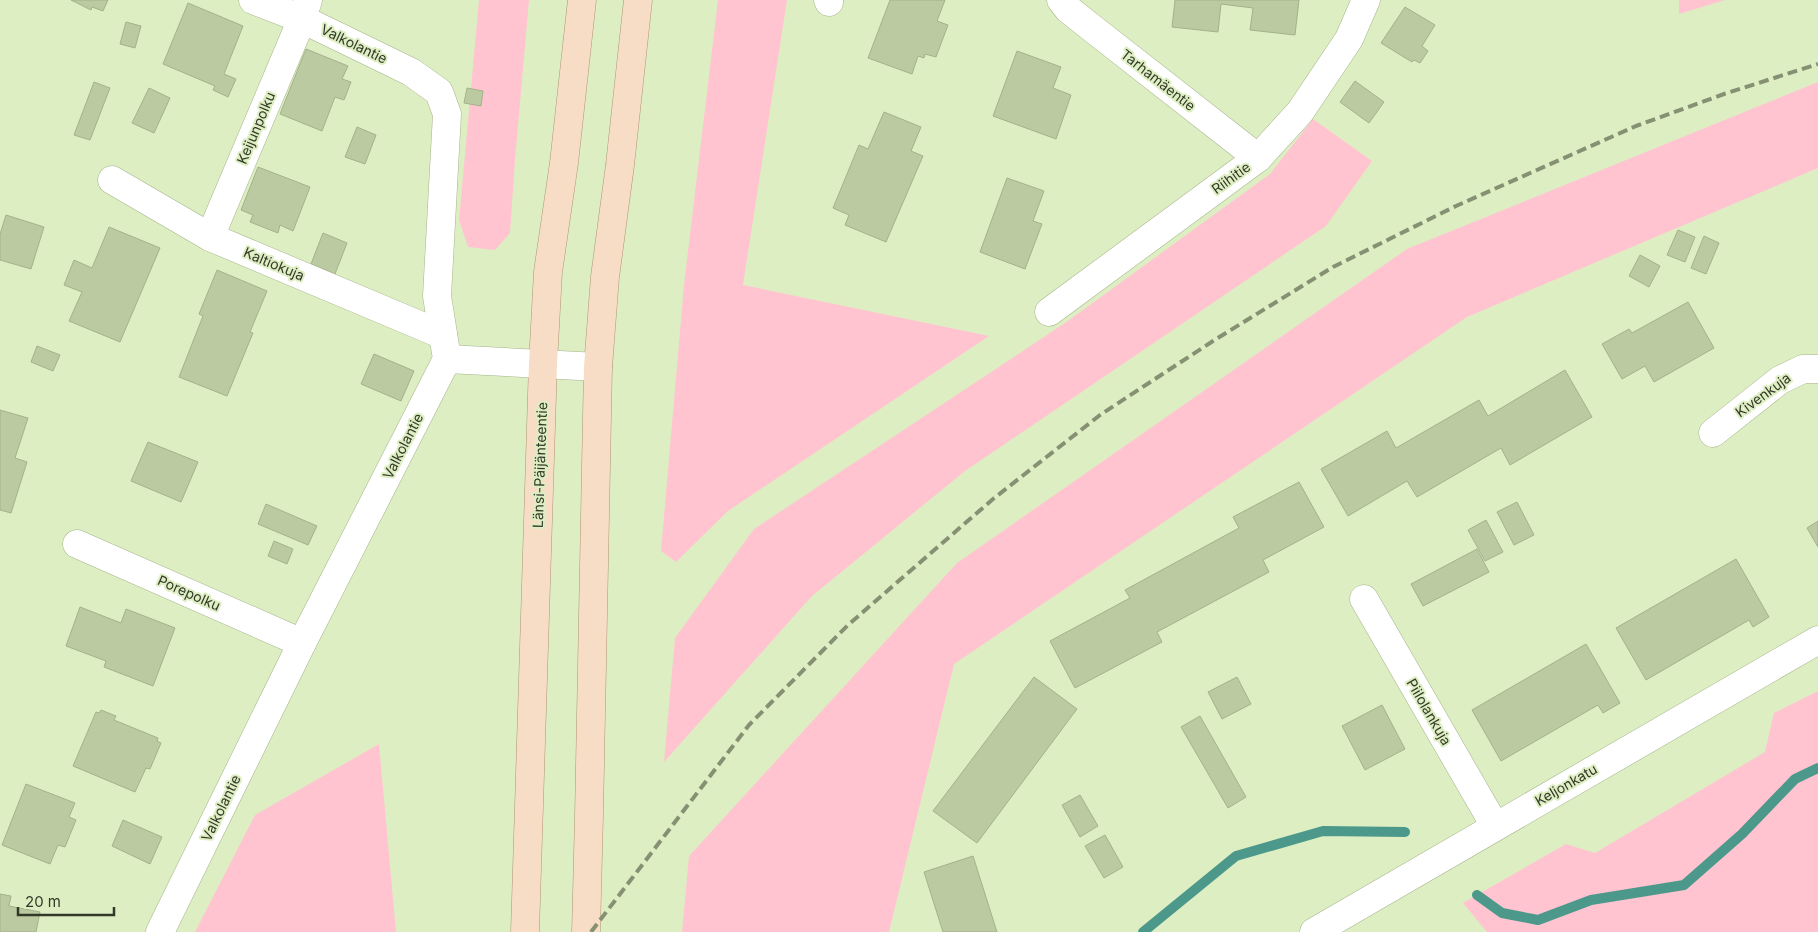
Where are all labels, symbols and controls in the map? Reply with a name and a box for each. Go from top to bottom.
street label: Valkolantie [318,20,390,67]
street label: Tarhamäentie [1118,45,1199,114]
street label: Keijunpolku [233,89,278,166]
street label: Riihitie [1208,158,1253,197]
street label: Kaltiokuja [241,243,307,284]
street label: Kivenkuja [1732,369,1794,420]
street label: Länsi-Päijänteentie [529,402,550,528]
street label: Valkolantie [379,410,426,482]
street label: Porepolku [155,571,223,614]
street label: Piilolankuja [1404,675,1455,748]
street label: Keljonkatu [1532,760,1600,809]
street label: Valkolantie [197,772,244,844]
scale bar [18,884,114,916]
text: 20 m [25,892,61,911]

